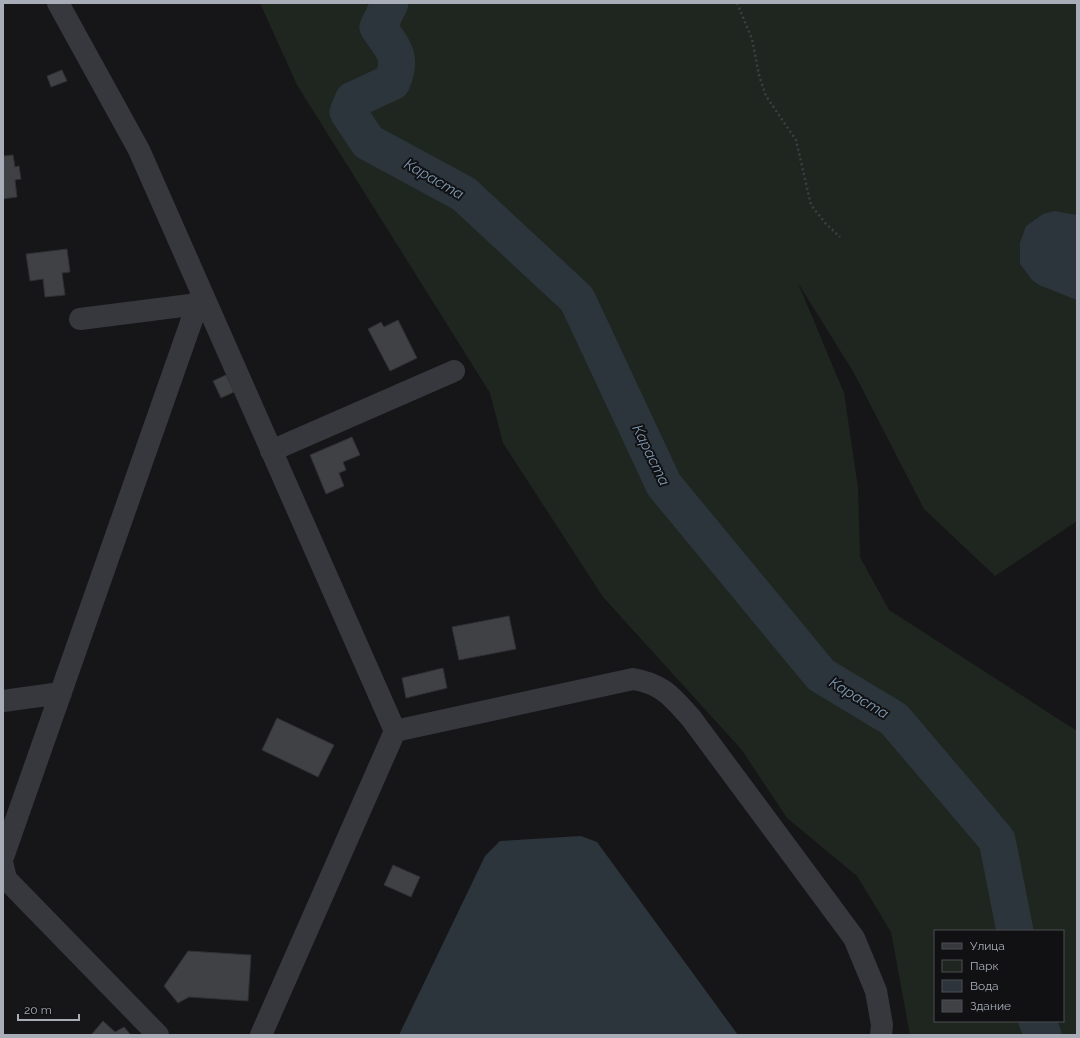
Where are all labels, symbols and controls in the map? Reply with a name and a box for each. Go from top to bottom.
water label: Караста [401,155,467,203]
water label: Караста [628,421,674,489]
water label: Караста [826,673,892,723]
legend [934,930,1064,1022]
text: Улица [970,939,1005,953]
text: Парк [970,959,999,973]
text: Вода [970,979,999,993]
scale bar [18,996,79,1022]
text: Здание [970,999,1011,1013]
text: 20 m [24,1003,52,1017]

